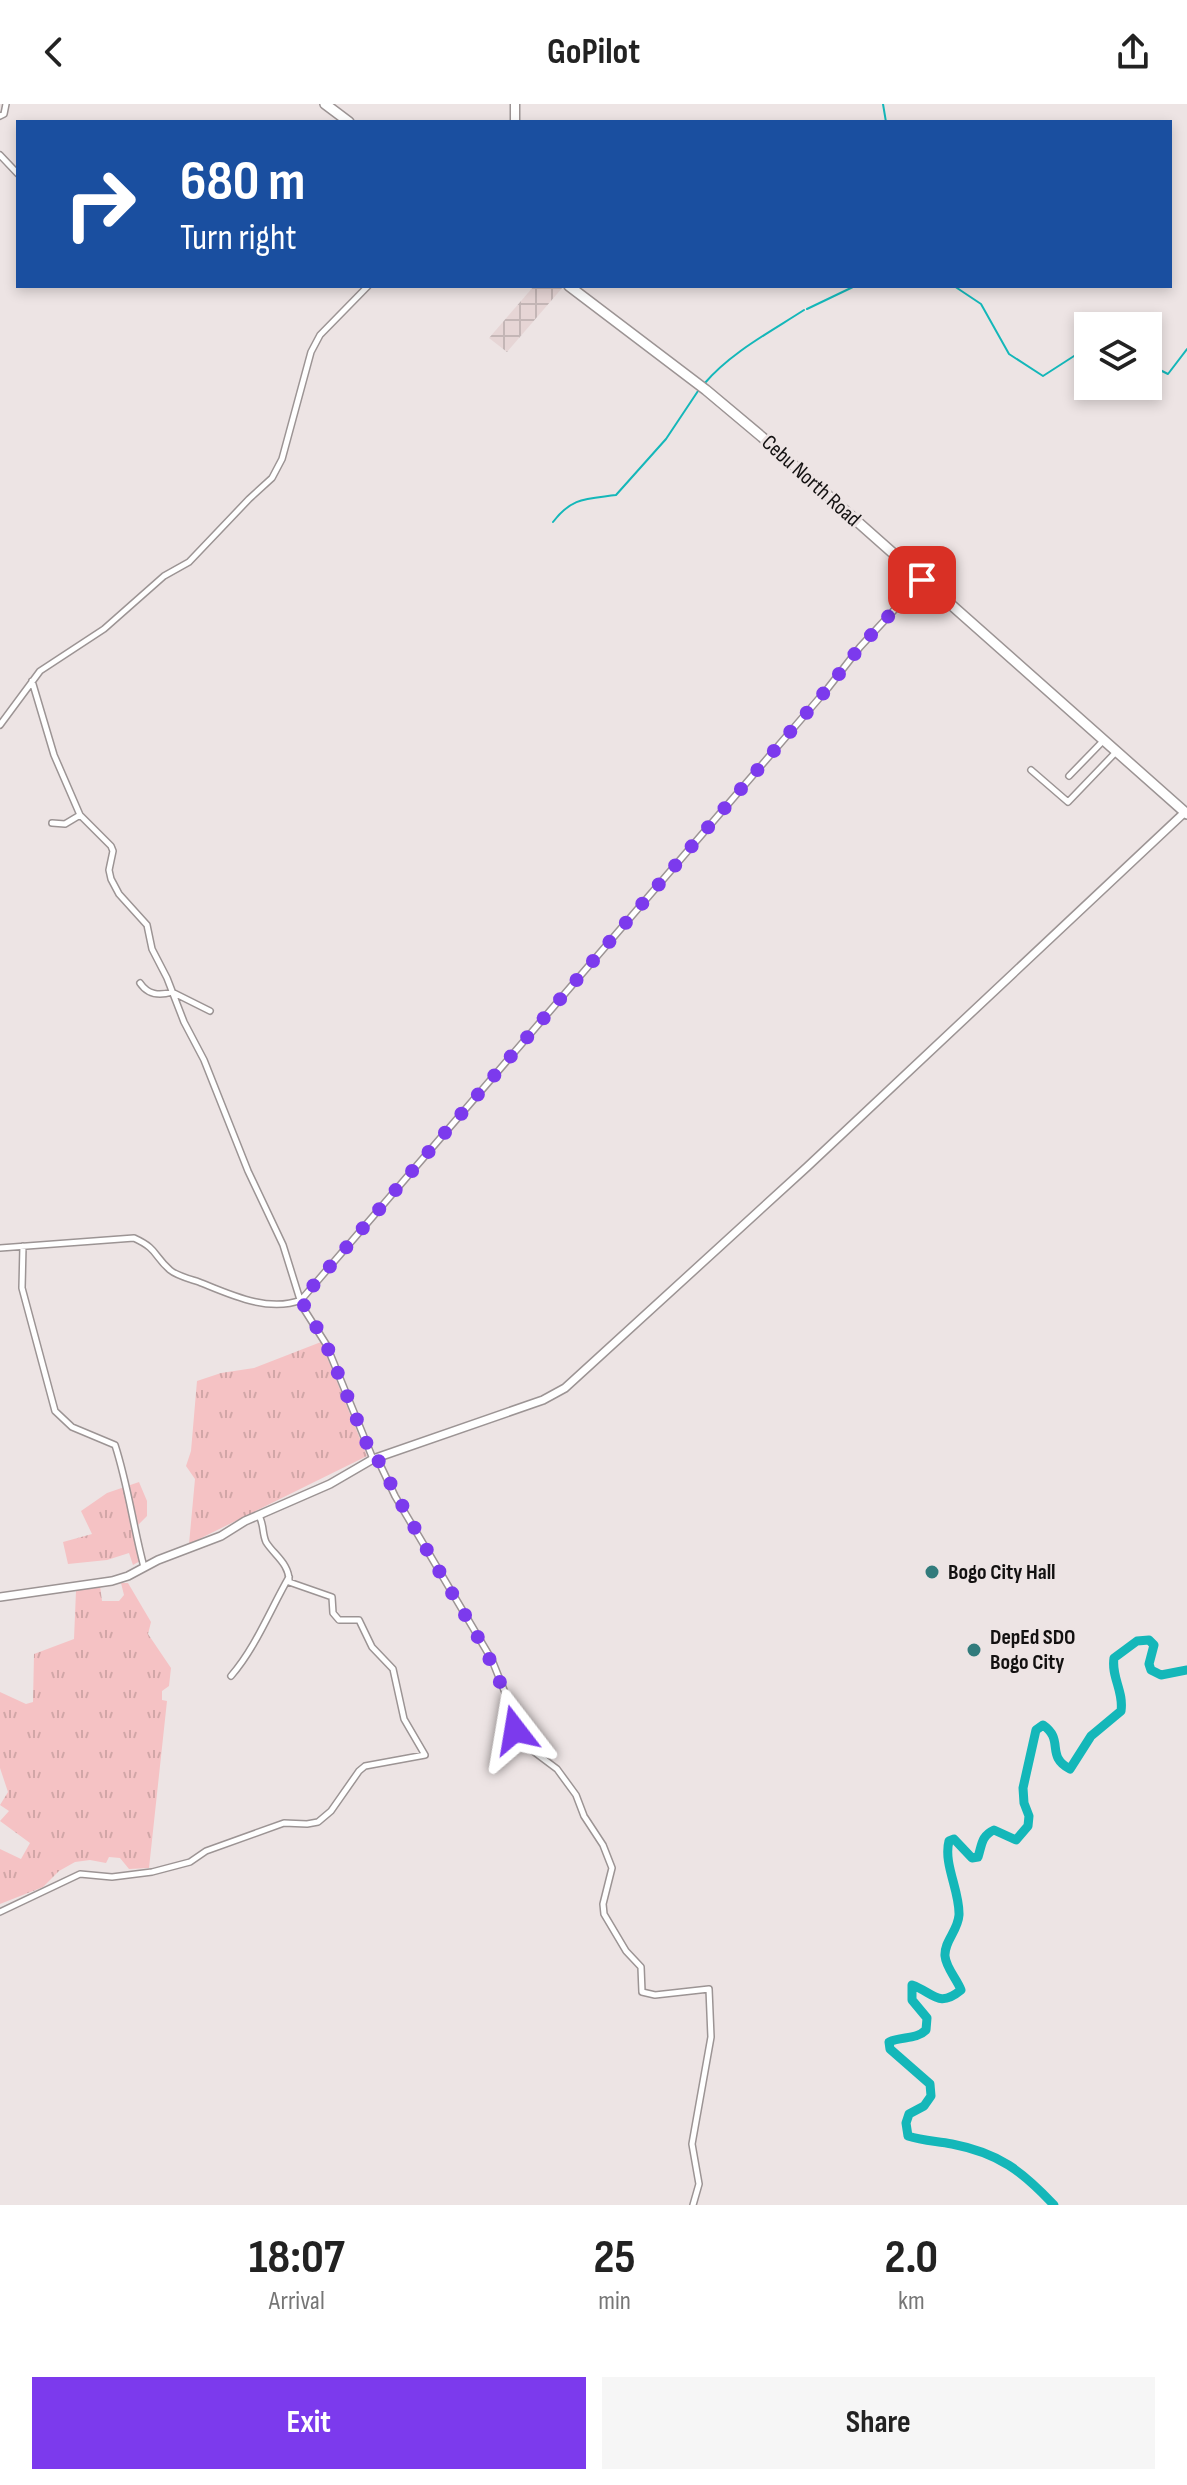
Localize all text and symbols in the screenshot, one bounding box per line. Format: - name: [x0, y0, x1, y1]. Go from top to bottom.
- icon: back: [32, 30, 76, 74]
- icon: share: [1111, 30, 1155, 74]
- text: GoPilot: [547, 31, 640, 74]
- text: 680 m: [180, 149, 305, 216]
- icon: right: [48, 152, 152, 256]
- text: Turn right: [180, 217, 297, 260]
- map controls: [1074, 312, 1162, 400]
- button: layers: [1074, 312, 1162, 400]
- street label: Cebu North Road: [756, 429, 866, 533]
- pin: [888, 546, 956, 614]
- icon: arrive: [900, 558, 944, 602]
- place label: Bogo City Hall: [948, 1559, 1056, 1586]
- marker: Bogo City Hall: [923, 1563, 941, 1581]
- place label: DepEd SDO Bogo City: [990, 1624, 1076, 1676]
- marker: DepEd SDO Bogo City: [965, 1641, 983, 1659]
- position arrow: [473, 1688, 557, 1772]
- text: 18:07: [249, 2229, 345, 2286]
- text: 25: [594, 2229, 636, 2286]
- text: 2.0: [884, 2229, 938, 2286]
- text: Arrival: [269, 2286, 325, 2317]
- text: min: [598, 2286, 631, 2317]
- text: km: [898, 2286, 925, 2317]
- button: Exit: [32, 2377, 586, 2469]
- button: Share: [602, 2377, 1155, 2469]

